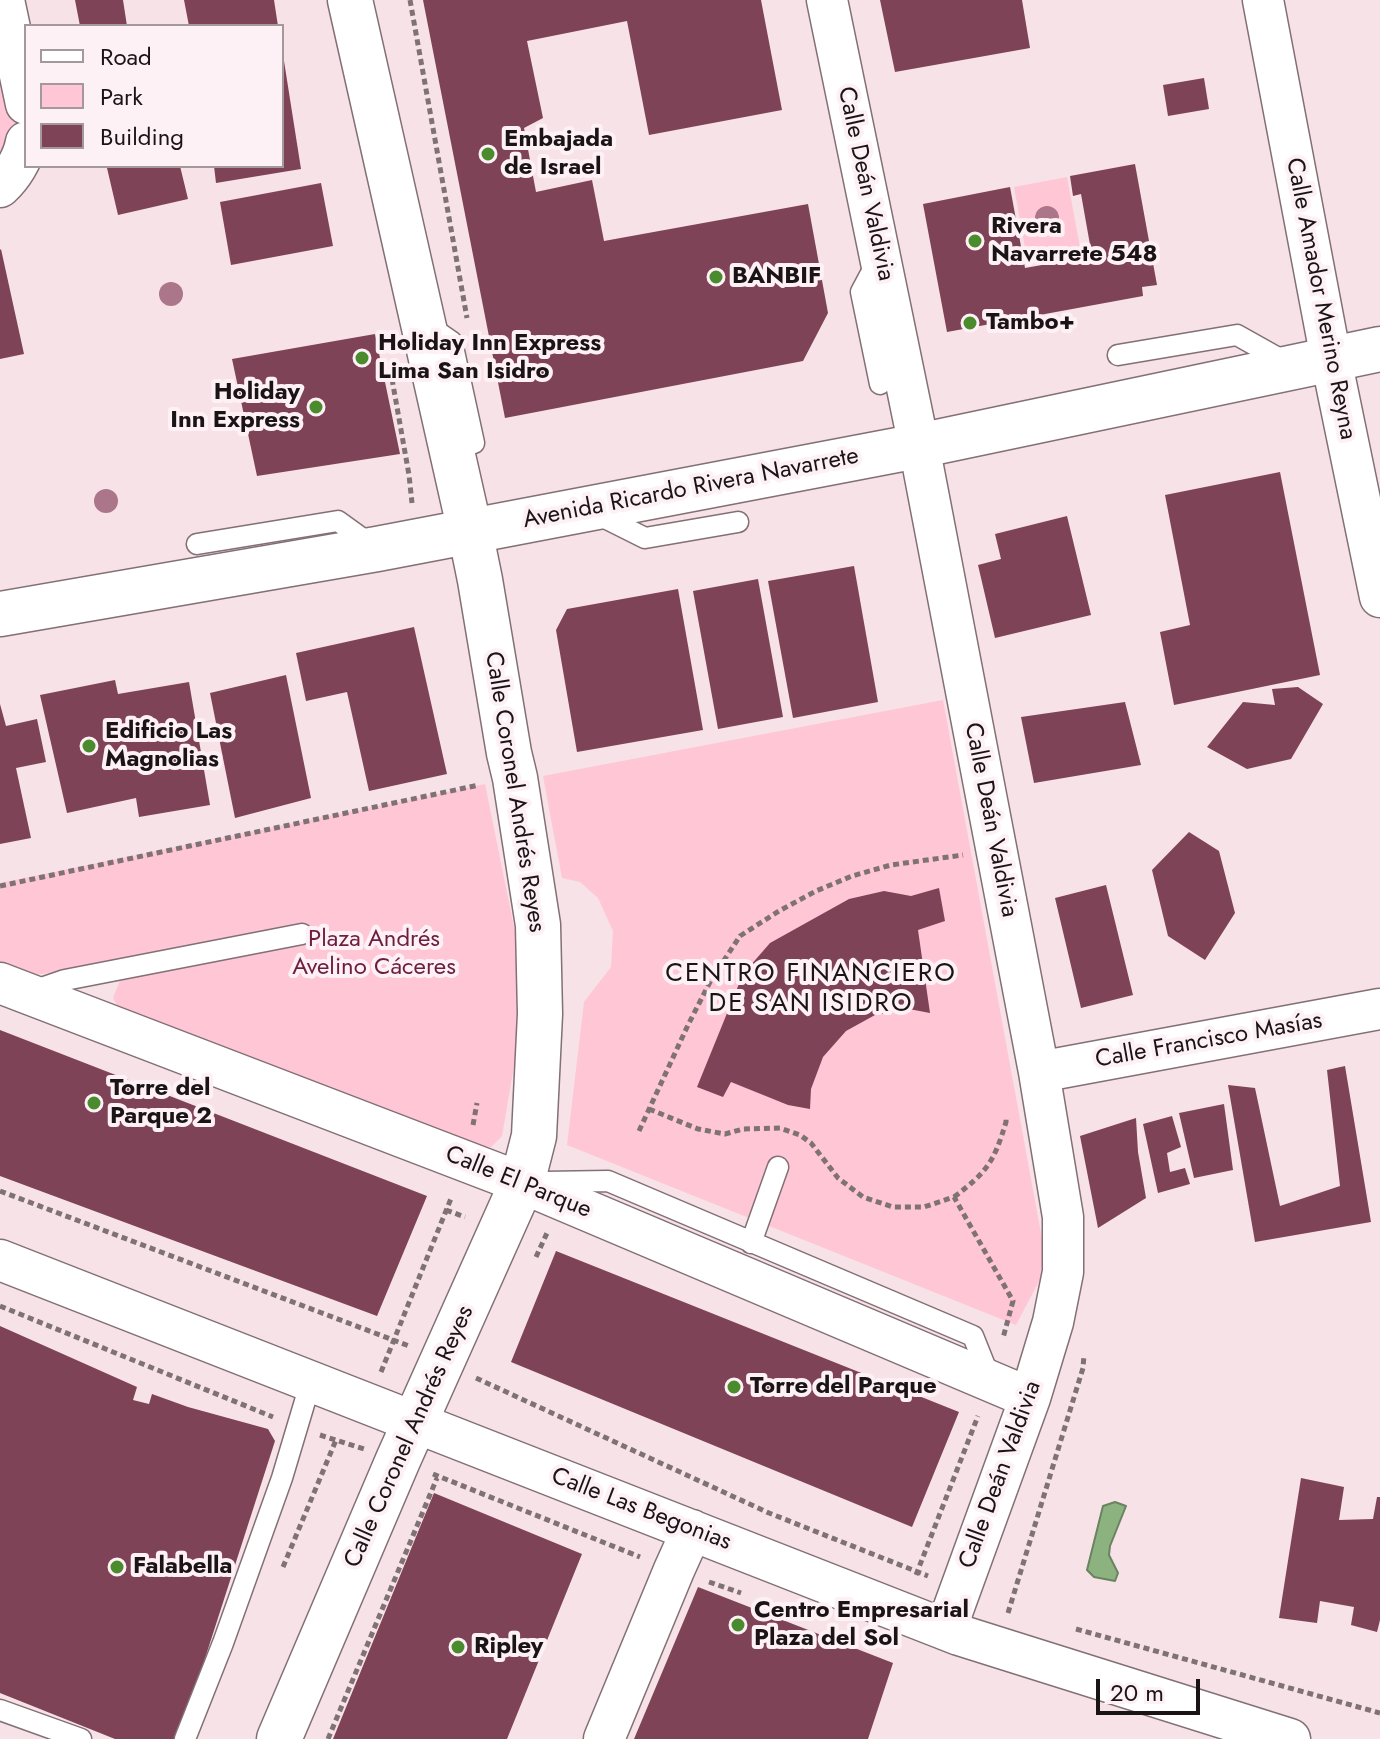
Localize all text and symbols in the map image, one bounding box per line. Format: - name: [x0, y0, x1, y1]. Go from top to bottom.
- legend: [24, 24, 284, 168]
- text: Road: [100, 39, 152, 74]
- text: Park: [100, 79, 143, 114]
- street label: Calle Deán Valdivia: [830, 84, 900, 284]
- text: Building: [100, 119, 184, 154]
- place label: Embajada de Israel: [504, 126, 613, 182]
- marker: Embajada de Israel: [479, 145, 497, 163]
- street label: Calle Amador Merino Reyna: [1279, 156, 1361, 442]
- place label: Rivera Navarrete 548: [991, 213, 1157, 269]
- marker: Rivera Navarrete 548: [966, 232, 984, 250]
- place label: BANBIF: [732, 263, 821, 291]
- marker: BANBIF: [707, 268, 725, 286]
- place label: Tambo+: [986, 309, 1075, 337]
- marker: Tambo+: [961, 314, 979, 332]
- place label: Holiday Inn Express Lima San Isidro: [378, 330, 601, 386]
- marker: Holiday Inn Express Lima San Isidro: [353, 349, 371, 367]
- place label: Holiday Inn Express: [170, 379, 300, 435]
- marker: Holiday Inn Express: [307, 398, 325, 416]
- street label: Avenida Ricardo Rivera Navarrete: [521, 442, 861, 536]
- street label: Calle Coronel Andrés Reyes: [478, 650, 550, 934]
- place label: Edificio Las Magnolias: [105, 718, 232, 774]
- street label: Calle Deán Valdivia: [957, 720, 1023, 920]
- marker: Edificio Las Magnolias: [80, 737, 98, 755]
- park label: Plaza Andrés Avelino Cáceres: [292, 926, 456, 982]
- district label: CENTRO FINANCIERO DE SAN ISIDRO: [665, 959, 957, 1020]
- street label: Calle Francisco Masías: [1093, 1007, 1325, 1075]
- place label: Torre del Parque 2: [110, 1075, 212, 1131]
- marker: Torre del Parque 2: [85, 1094, 103, 1112]
- street label: Calle El Parque: [441, 1141, 595, 1225]
- street label: Calle Coronel Andrés Reyes: [339, 1302, 481, 1572]
- place label: Torre del Parque: [750, 1373, 937, 1401]
- street label: Calle Deán Valdivia: [954, 1377, 1048, 1573]
- marker: Torre del Parque: [725, 1378, 743, 1396]
- street label: Calle Las Begonias: [547, 1462, 735, 1558]
- place label: Falabella: [133, 1553, 232, 1581]
- marker: Falabella: [108, 1558, 126, 1576]
- place label: Centro Empresarial Plaza del Sol: [754, 1597, 969, 1653]
- marker: Centro Empresarial Plaza del Sol: [729, 1616, 747, 1634]
- place label: Ripley: [474, 1633, 543, 1661]
- marker: Ripley: [449, 1638, 467, 1656]
- scale bar: [1100, 1663, 1204, 1713]
- text: 20 m: [1110, 1675, 1164, 1710]

